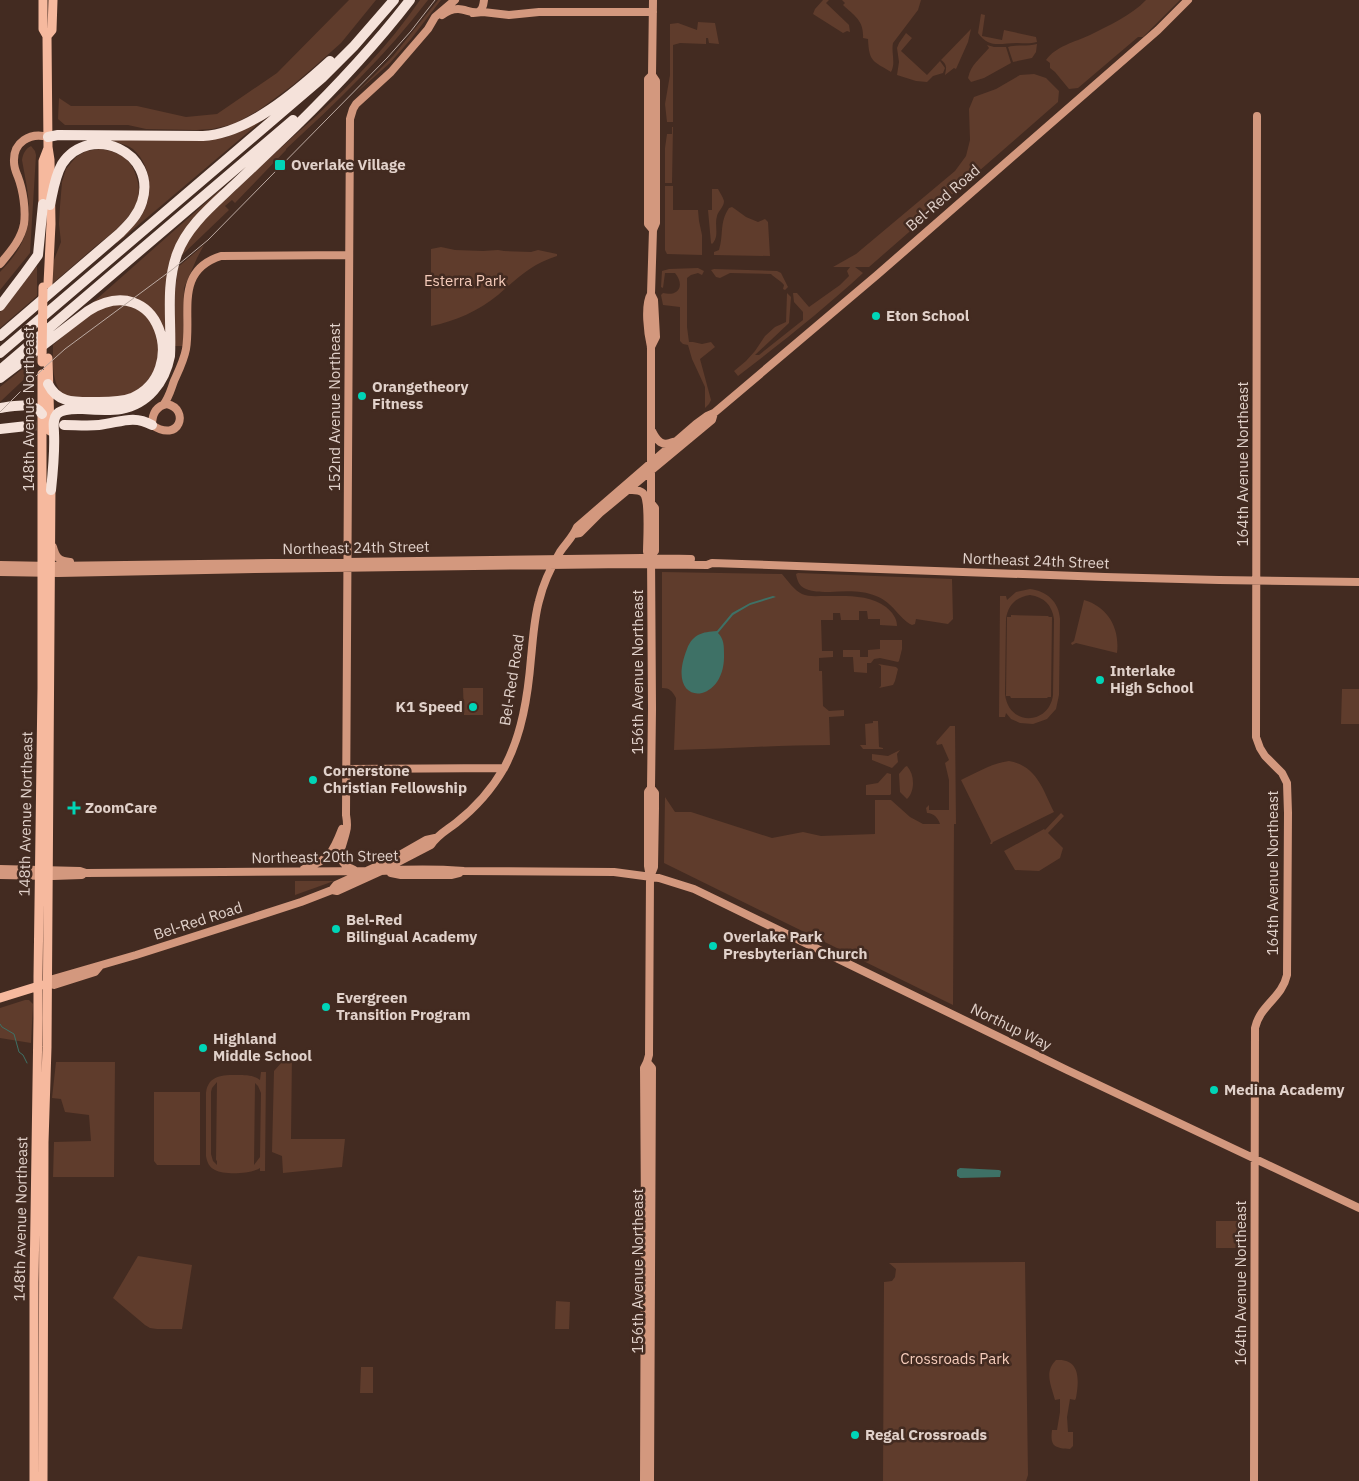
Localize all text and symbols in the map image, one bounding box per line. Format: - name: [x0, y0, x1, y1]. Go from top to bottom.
- place label: Overlake Village: [291, 155, 406, 174]
- marker: Overlake Village: [273, 158, 287, 172]
- street label: Bel-Red Road: [902, 160, 984, 235]
- park label: Esterra Park: [424, 271, 506, 290]
- place label: Eton School: [886, 306, 970, 325]
- marker: Eton School: [870, 310, 882, 322]
- street label: 152nd Avenue Northeast: [325, 323, 344, 491]
- street label: 148th Avenue Northeast: [19, 326, 38, 492]
- place label: Orangetheory Fitness: [372, 377, 468, 413]
- street label: 164th Avenue Northeast: [1233, 381, 1252, 547]
- marker: Orangetheory Fitness: [356, 390, 368, 402]
- street label: Northeast 24th Street: [282, 537, 430, 558]
- street label: Northeast 24th Street: [962, 548, 1110, 573]
- street label: 156th Avenue Northeast: [628, 589, 647, 755]
- street label: Bel-Red Road: [495, 633, 528, 727]
- place label: Interlake High School: [1110, 661, 1194, 697]
- marker: Interlake High School: [1094, 674, 1106, 686]
- place label: K1 Speed: [396, 697, 463, 716]
- marker: K1 Speed: [467, 701, 479, 713]
- street label: 148th Avenue Northeast: [15, 731, 36, 897]
- place label: Cornerstone Christian Fellowship: [323, 761, 467, 797]
- marker: Cornerstone Christian Fellowship: [307, 774, 319, 786]
- street label: 164th Avenue Northeast: [1263, 790, 1282, 956]
- place label: ZoomCare: [85, 798, 157, 817]
- marker: ZoomCare: [67, 801, 81, 815]
- street label: Northeast 20th Street: [251, 846, 399, 867]
- street label: Bel-Red Road: [151, 897, 245, 944]
- place label: Bel-Red Bilingual Academy: [346, 910, 477, 946]
- marker: Bel-Red Bilingual Academy: [330, 923, 342, 935]
- place label: Overlake Park Presbyterian Church: [723, 927, 867, 963]
- marker: Overlake Park Presbyterian Church: [707, 940, 719, 952]
- place label: Evergreen Transition Program: [336, 988, 470, 1024]
- street label: Northup Way: [968, 999, 1055, 1055]
- marker: Evergreen Transition Program: [320, 1001, 332, 1013]
- place label: Highland Middle School: [213, 1029, 312, 1065]
- marker: Highland Middle School: [197, 1042, 209, 1054]
- place label: Medina Academy: [1224, 1080, 1345, 1099]
- marker: Medina Academy: [1208, 1084, 1220, 1096]
- street label: 148th Avenue Northeast: [10, 1136, 31, 1302]
- street label: 156th Avenue Northeast: [628, 1188, 647, 1354]
- street label: 164th Avenue Northeast: [1231, 1200, 1250, 1366]
- park label: Crossroads Park: [900, 1349, 1010, 1368]
- place label: Regal Crossroads: [865, 1425, 988, 1444]
- marker: Regal Crossroads: [849, 1429, 861, 1441]

